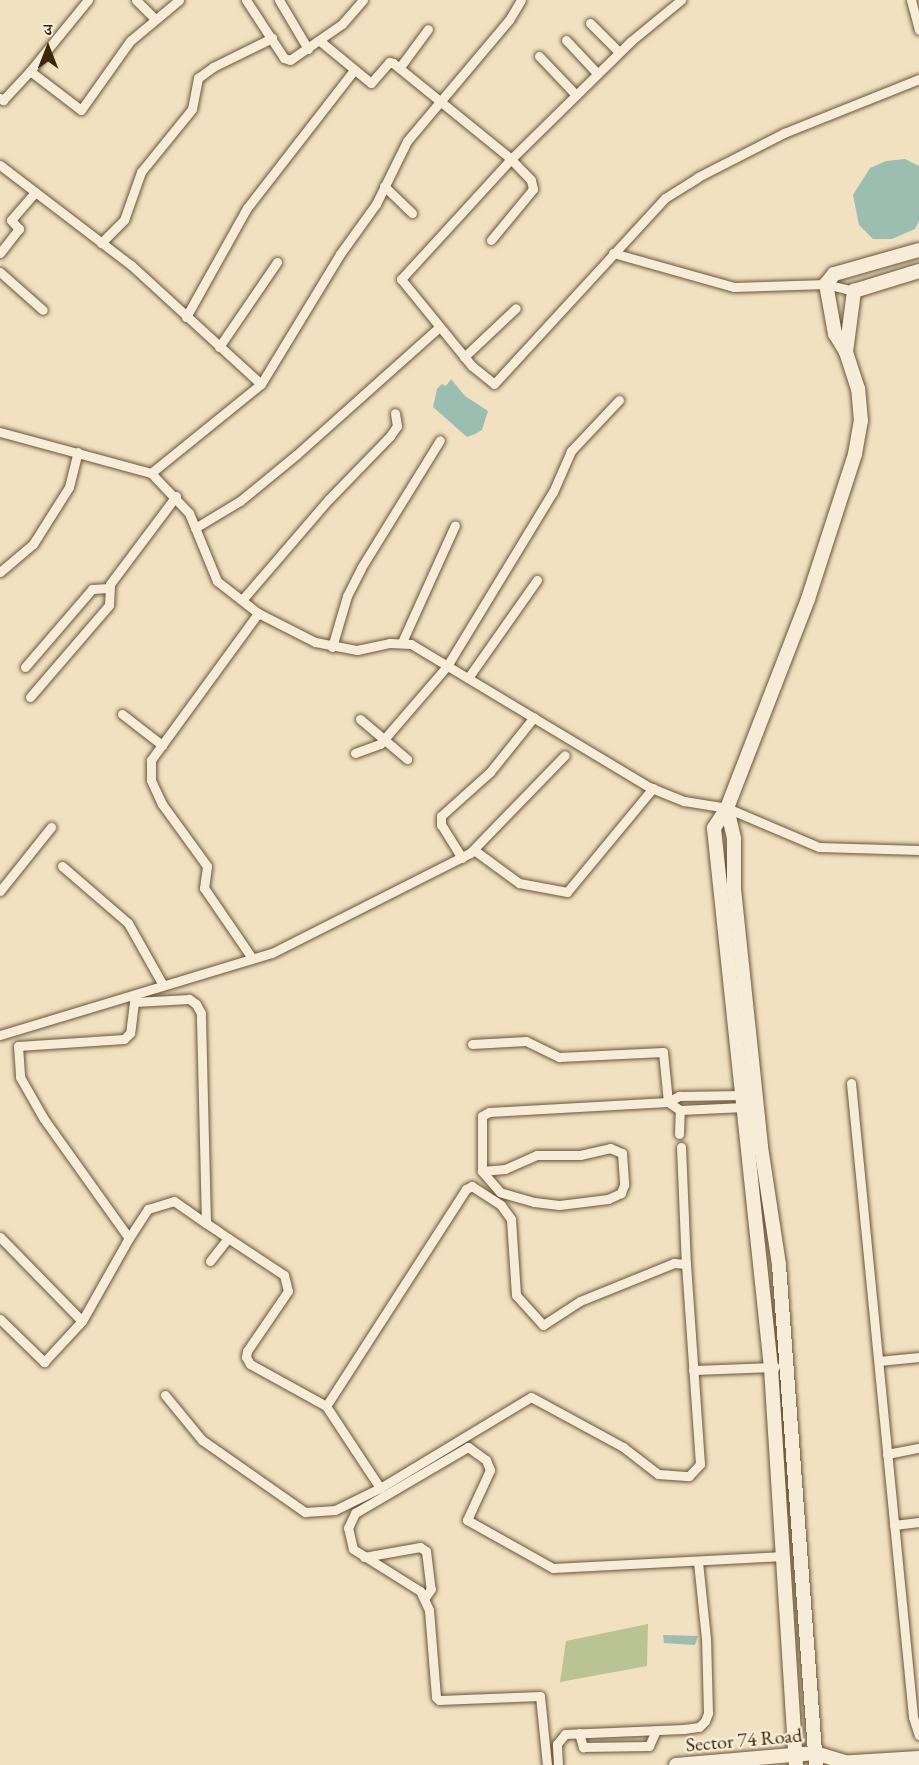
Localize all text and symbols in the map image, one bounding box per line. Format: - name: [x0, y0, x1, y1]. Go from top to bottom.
- north arrow: [18, 18, 78, 78]
- text: उ: [44, 19, 52, 40]
- street label: Sector 74 Road: [685, 1723, 803, 1757]

